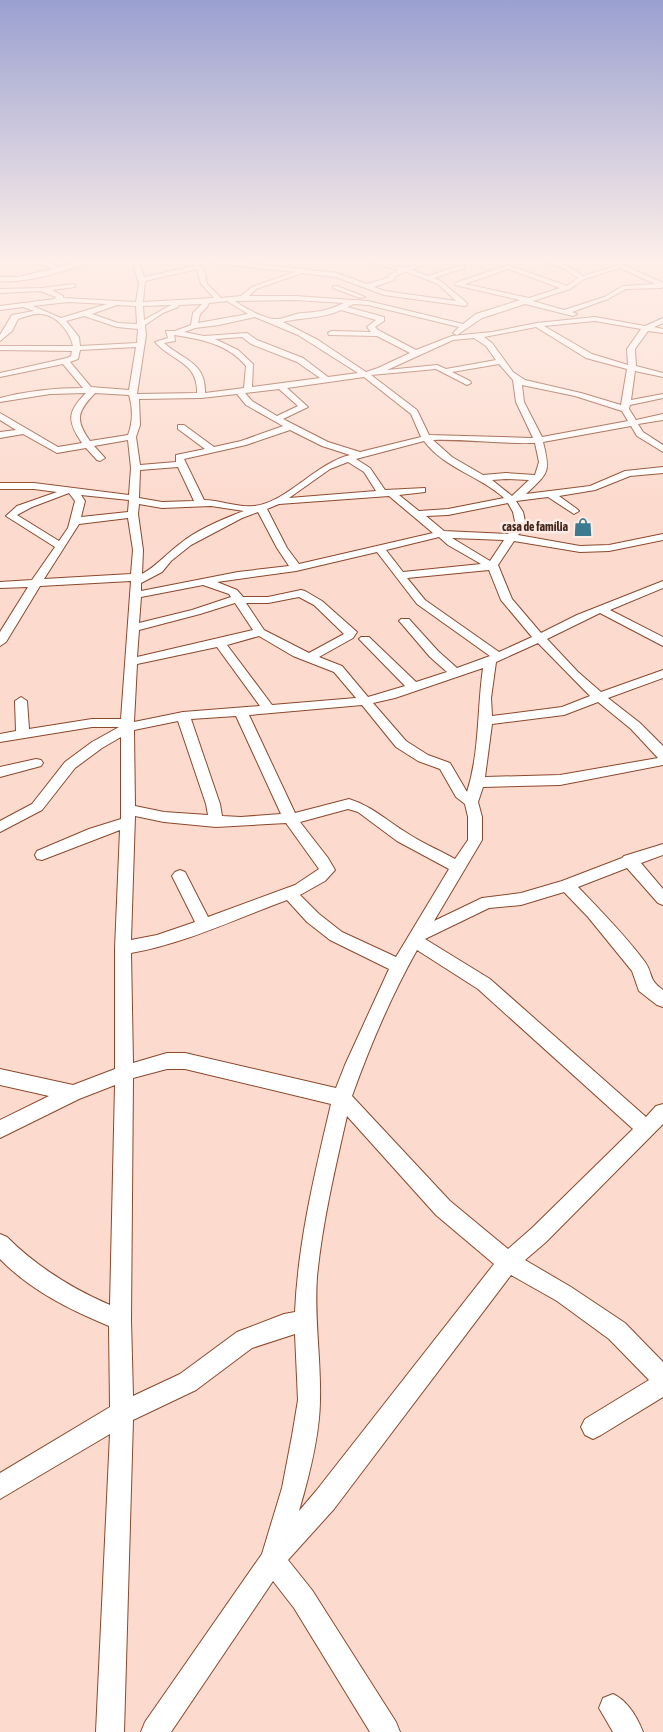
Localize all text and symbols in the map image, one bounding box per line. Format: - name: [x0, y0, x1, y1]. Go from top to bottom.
- shop icon: casa de família: [572, 516, 594, 538]
- place label: casa de família: [502, 520, 568, 534]

